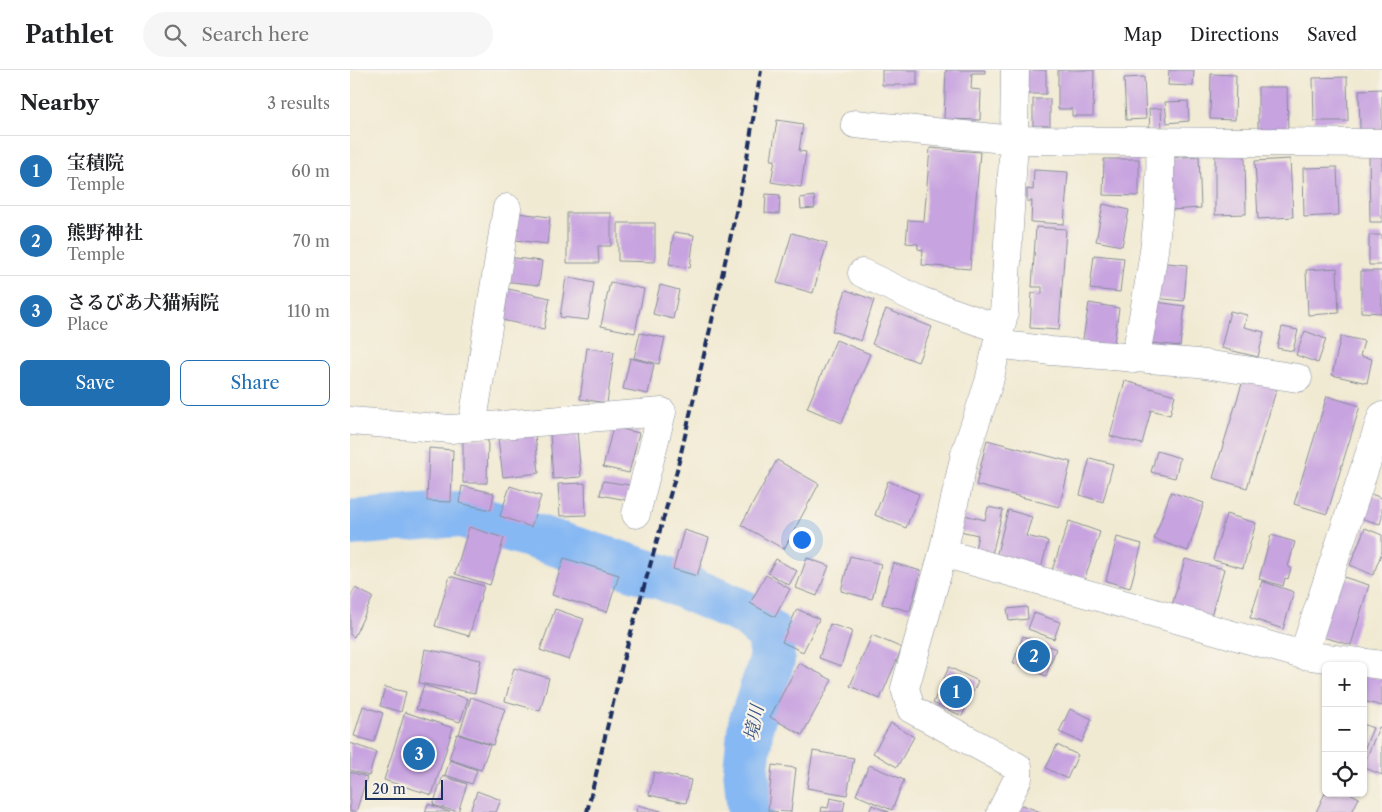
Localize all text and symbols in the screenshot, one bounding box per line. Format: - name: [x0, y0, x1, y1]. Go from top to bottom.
- search box: [143, 12, 493, 57]
- text: Pathlet: [25, 20, 113, 49]
- icon: search: [161, 21, 189, 49]
- text: Search here: [201, 23, 309, 46]
- text: Map: [1123, 24, 1162, 46]
- text: Directions: [1190, 24, 1279, 46]
- text: Saved: [1307, 24, 1357, 46]
- text: Nearby: [20, 90, 99, 115]
- text: 3 results: [267, 93, 330, 113]
- text: 宝積院: [67, 151, 124, 174]
- text: 1: [32, 161, 40, 181]
- text: 60 m: [291, 161, 330, 181]
- text: Temple: [67, 174, 125, 194]
- text: 熊野神社: [67, 221, 143, 244]
- text: 2: [31, 231, 41, 251]
- text: 70 m: [293, 231, 330, 251]
- text: Temple: [67, 244, 125, 264]
- text: さるびあ犬猫病院: [67, 291, 219, 314]
- text: 3: [31, 301, 41, 321]
- text: 110 m: [287, 301, 330, 321]
- text: Place: [67, 314, 108, 334]
- button: Save: [20, 360, 170, 406]
- button: Share: [180, 360, 330, 406]
- your location: [789, 527, 815, 553]
- pin: 2: [1018, 637, 1050, 675]
- map controls: [1322, 662, 1367, 797]
- button: +: [1322, 662, 1367, 707]
- pin: 1: [940, 673, 972, 711]
- water label: 境川: [739, 701, 769, 743]
- button: −: [1322, 707, 1367, 752]
- pin: 3: [403, 735, 435, 773]
- button: locate: [1322, 752, 1367, 797]
- scale bar: [365, 777, 442, 800]
- text: 20 m: [372, 780, 406, 798]

